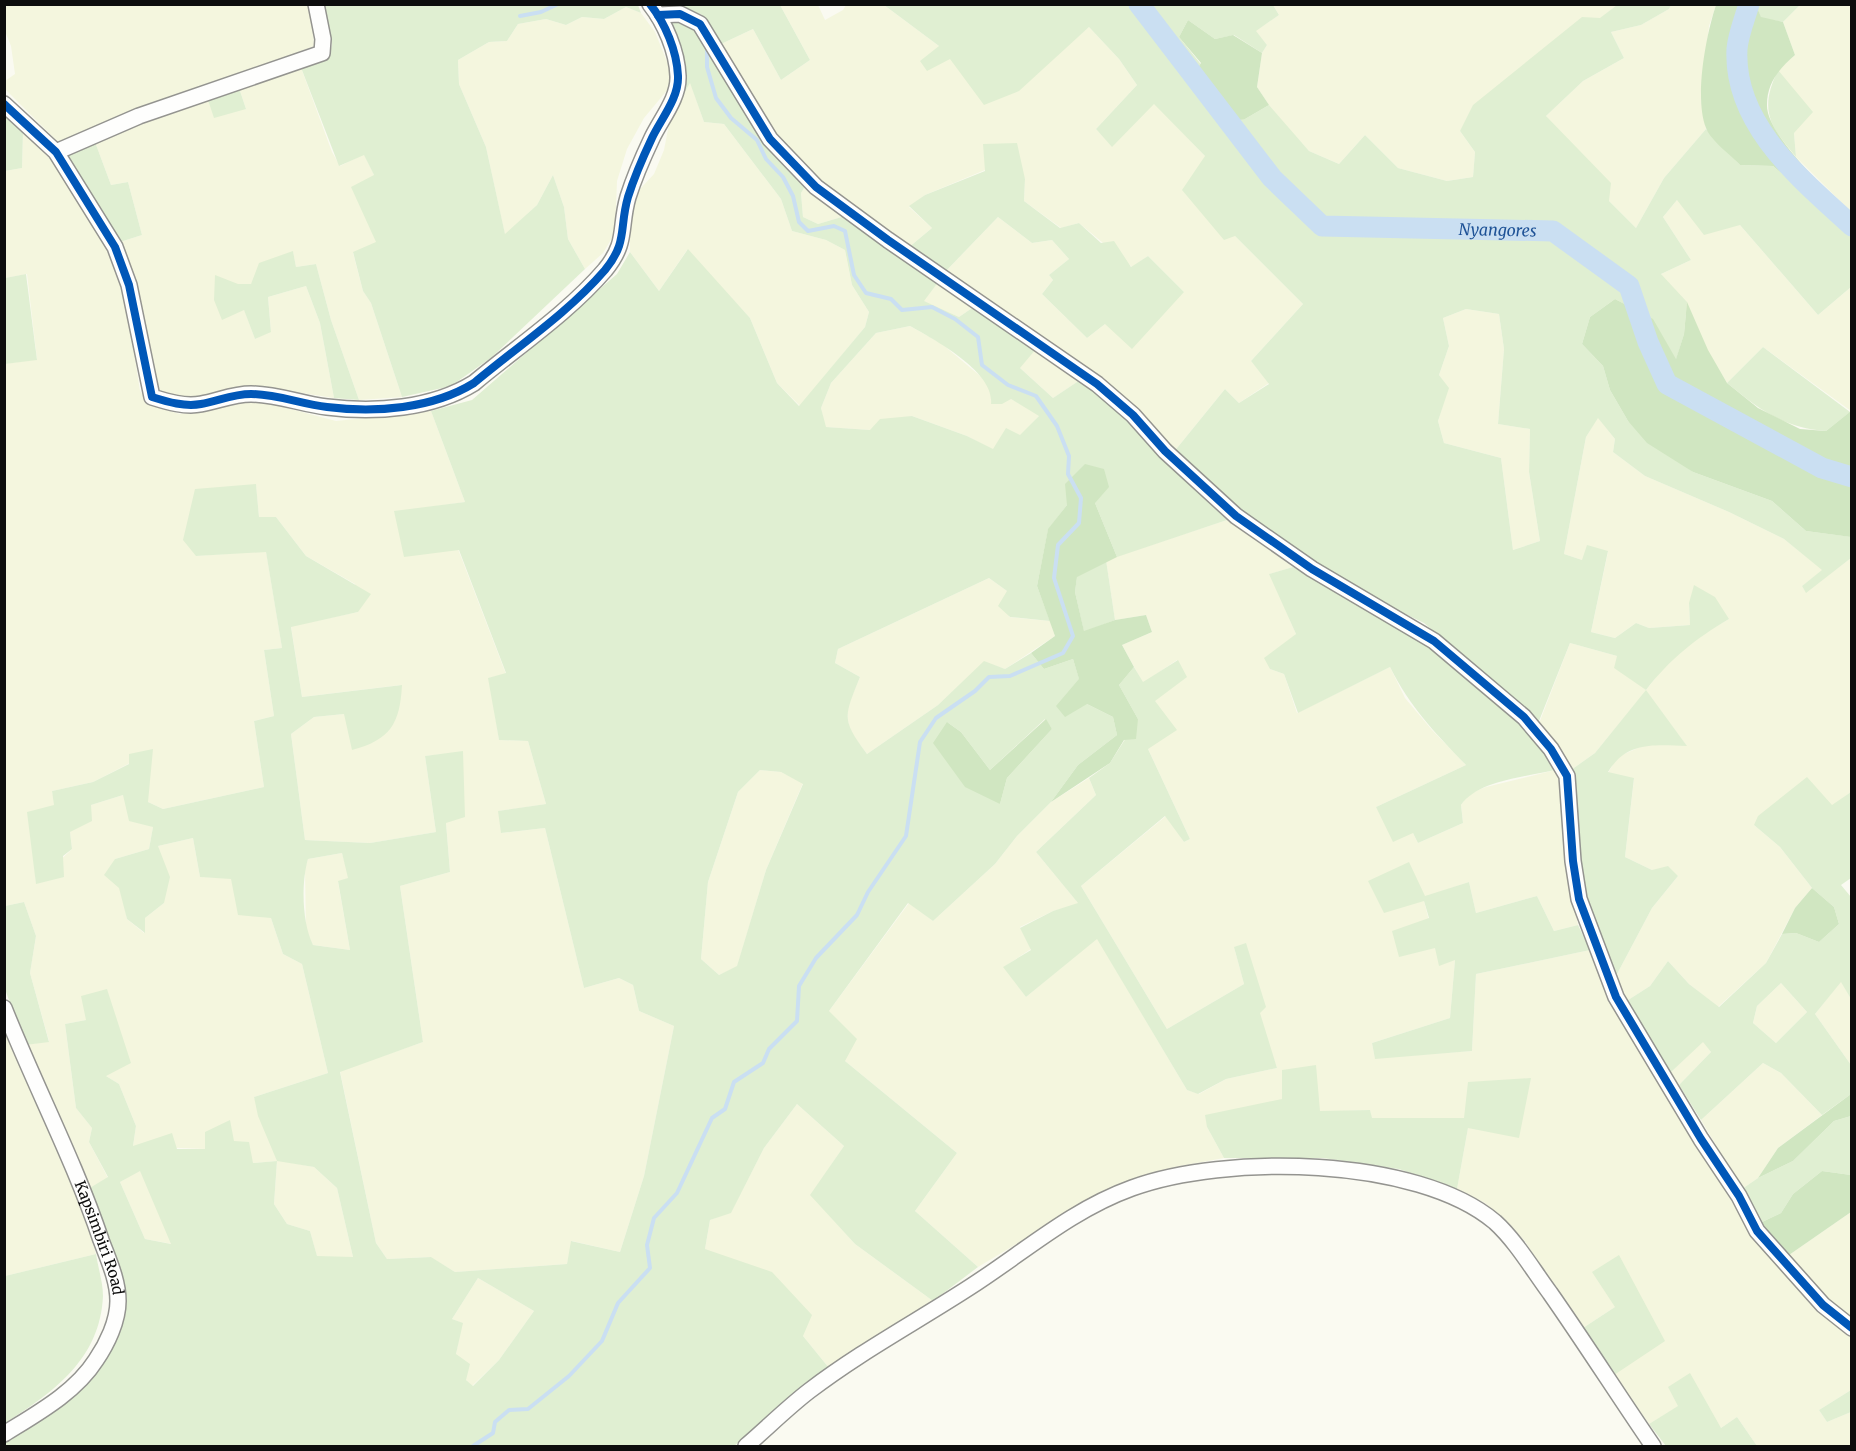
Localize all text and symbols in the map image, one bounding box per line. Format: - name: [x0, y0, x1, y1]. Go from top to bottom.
- water label: Nyangores: [1459, 219, 1537, 241]
- street label: Kapsimbiri Road: [71, 1178, 128, 1296]

